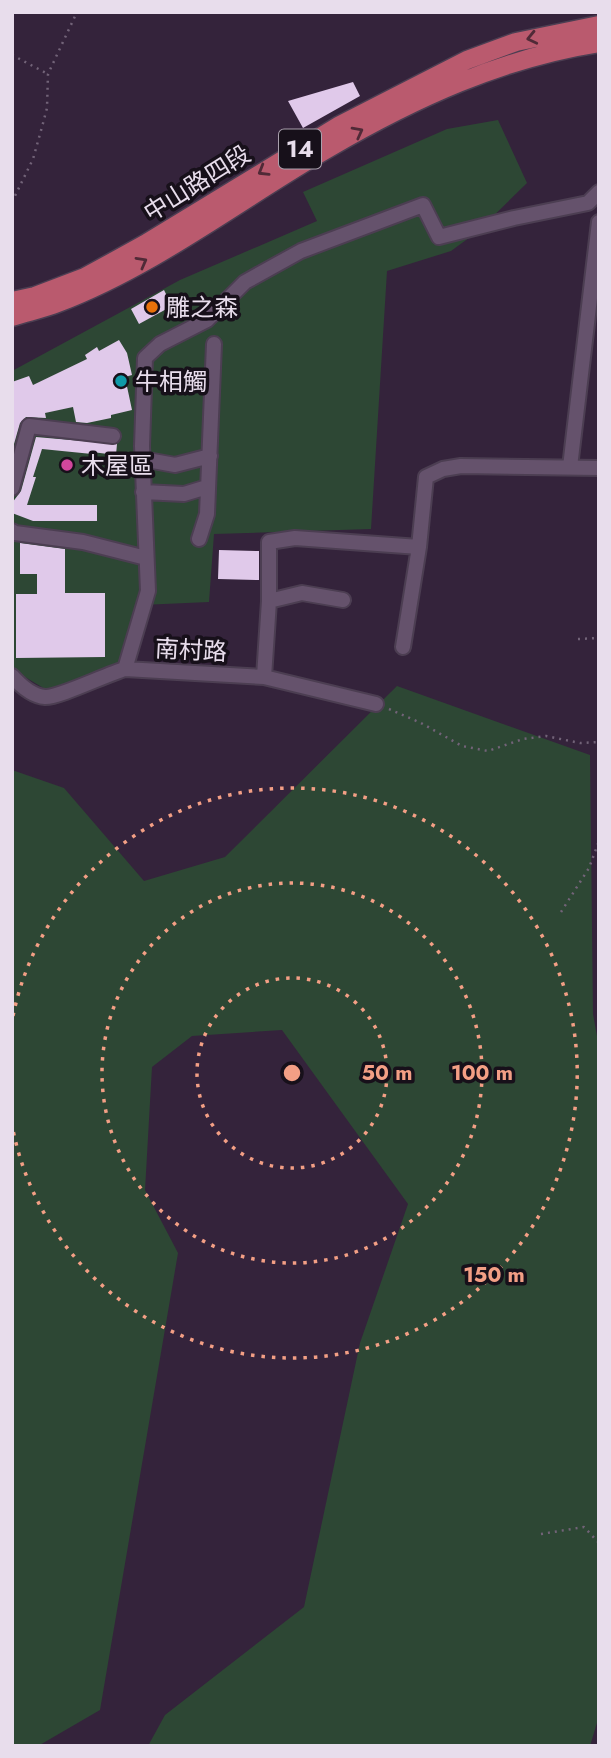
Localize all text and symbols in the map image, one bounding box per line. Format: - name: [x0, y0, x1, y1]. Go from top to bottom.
- one-way arrow: [526, 30, 538, 44]
- one-way arrow: [351, 127, 364, 141]
- road number: 14: [279, 130, 321, 168]
- street label: 中山路四段: [137, 136, 257, 230]
- one-way arrow: [258, 163, 271, 176]
- one-way arrow: [135, 257, 148, 270]
- place label: 雕之森: [166, 290, 238, 325]
- marker: 雕之森: [144, 299, 160, 315]
- place label: 牛相觸: [135, 364, 207, 399]
- marker: 牛相觸: [113, 373, 129, 389]
- place label: 木屋區: [81, 448, 153, 483]
- marker: 木屋區: [59, 457, 75, 473]
- street label: 南村路: [154, 631, 228, 669]
- text: 50 m: [362, 1058, 412, 1088]
- text: 100 m: [451, 1058, 513, 1088]
- centre of rings: [280, 1061, 304, 1085]
- text: 150 m: [463, 1260, 525, 1290]

